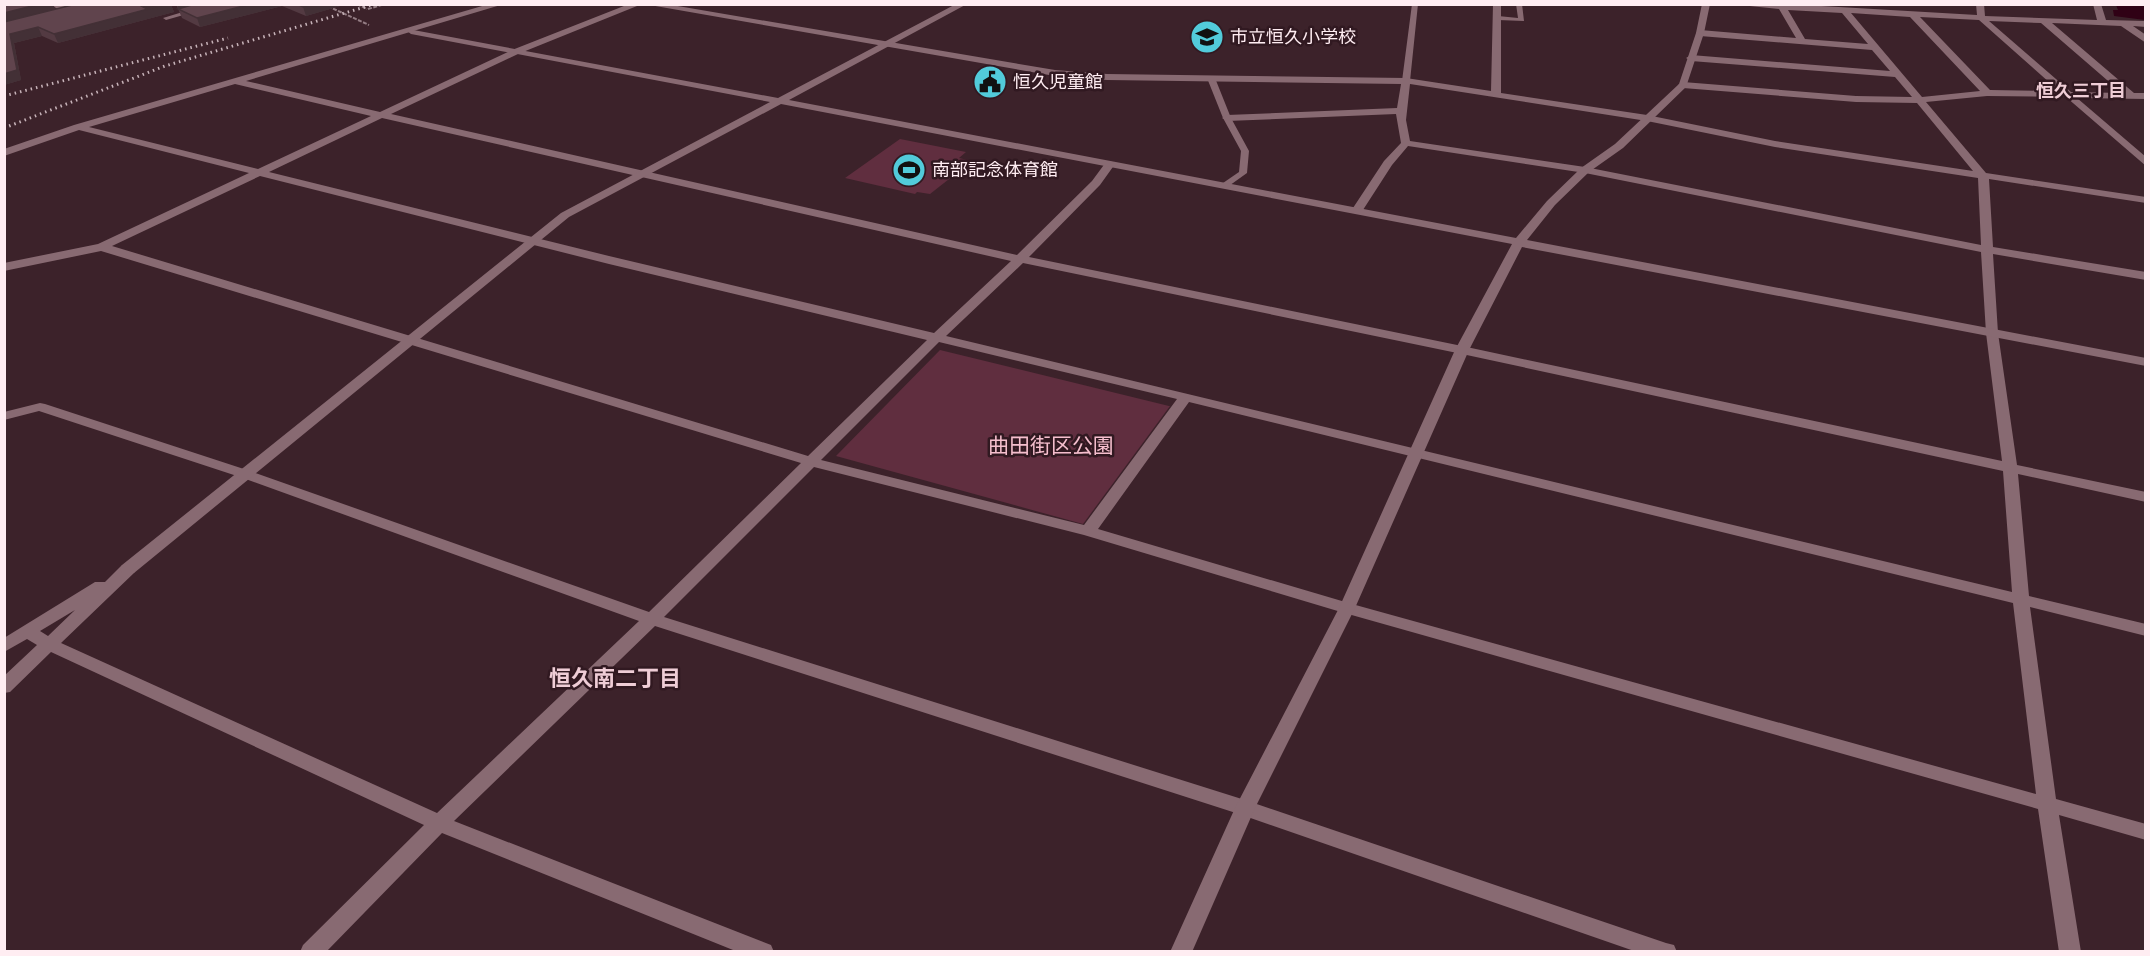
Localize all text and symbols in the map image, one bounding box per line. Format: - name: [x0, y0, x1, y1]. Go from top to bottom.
- school or university icon: 市立恒久小学校: [1189, 19, 1225, 55]
- place label: 市立恒久小学校: [1230, 25, 1356, 49]
- public building icon: 恒久児童館: [972, 64, 1008, 100]
- place label: 恒久児童館: [1013, 70, 1103, 94]
- district label: 恒久三丁目: [2036, 79, 2126, 103]
- sports icon: 南部記念体育館: [891, 152, 927, 188]
- place label: 南部記念体育館: [932, 158, 1058, 182]
- park label: 曲田街区公園: [988, 432, 1114, 460]
- district label: 恒久南二丁目: [549, 664, 681, 693]

